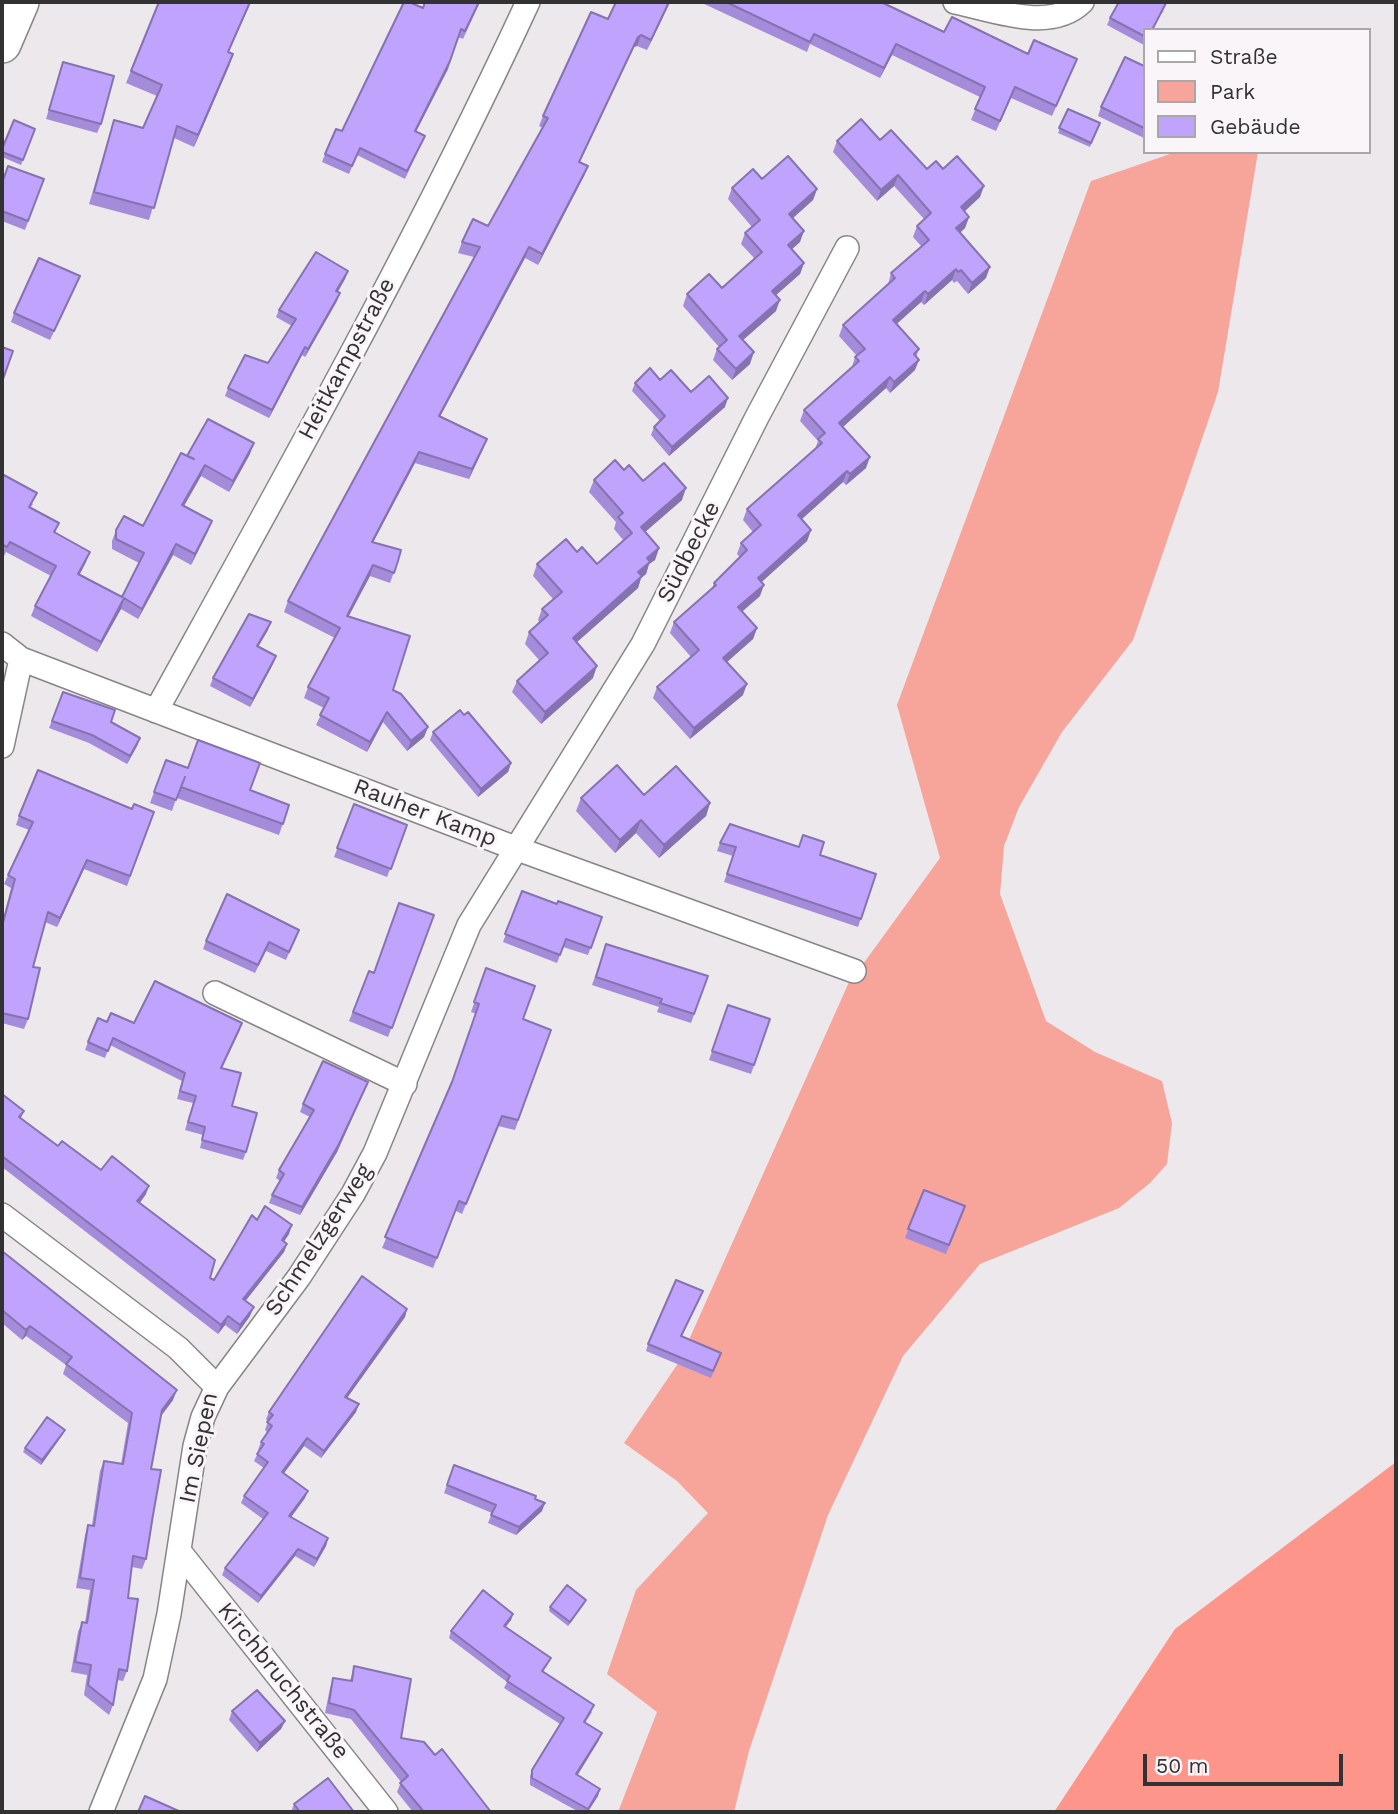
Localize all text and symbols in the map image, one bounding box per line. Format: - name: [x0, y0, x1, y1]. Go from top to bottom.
- legend: [1142, 28, 1370, 154]
- text: Straße: [1210, 44, 1278, 69]
- text: Park: [1210, 79, 1255, 104]
- text: Gebäude: [1210, 114, 1301, 139]
- street label: Heitkampstraße: [293, 273, 401, 445]
- street label: Südbecke: [652, 497, 726, 607]
- street label: Rauher Kamp: [349, 773, 501, 853]
- street label: Schmelzgerweg: [260, 1159, 378, 1321]
- street label: Im Siepen: [174, 1390, 224, 1506]
- street label: Kirchbruchstraße: [211, 1597, 355, 1765]
- scale bar: [1146, 1741, 1346, 1785]
- text: 50 m: [1156, 1753, 1208, 1778]

